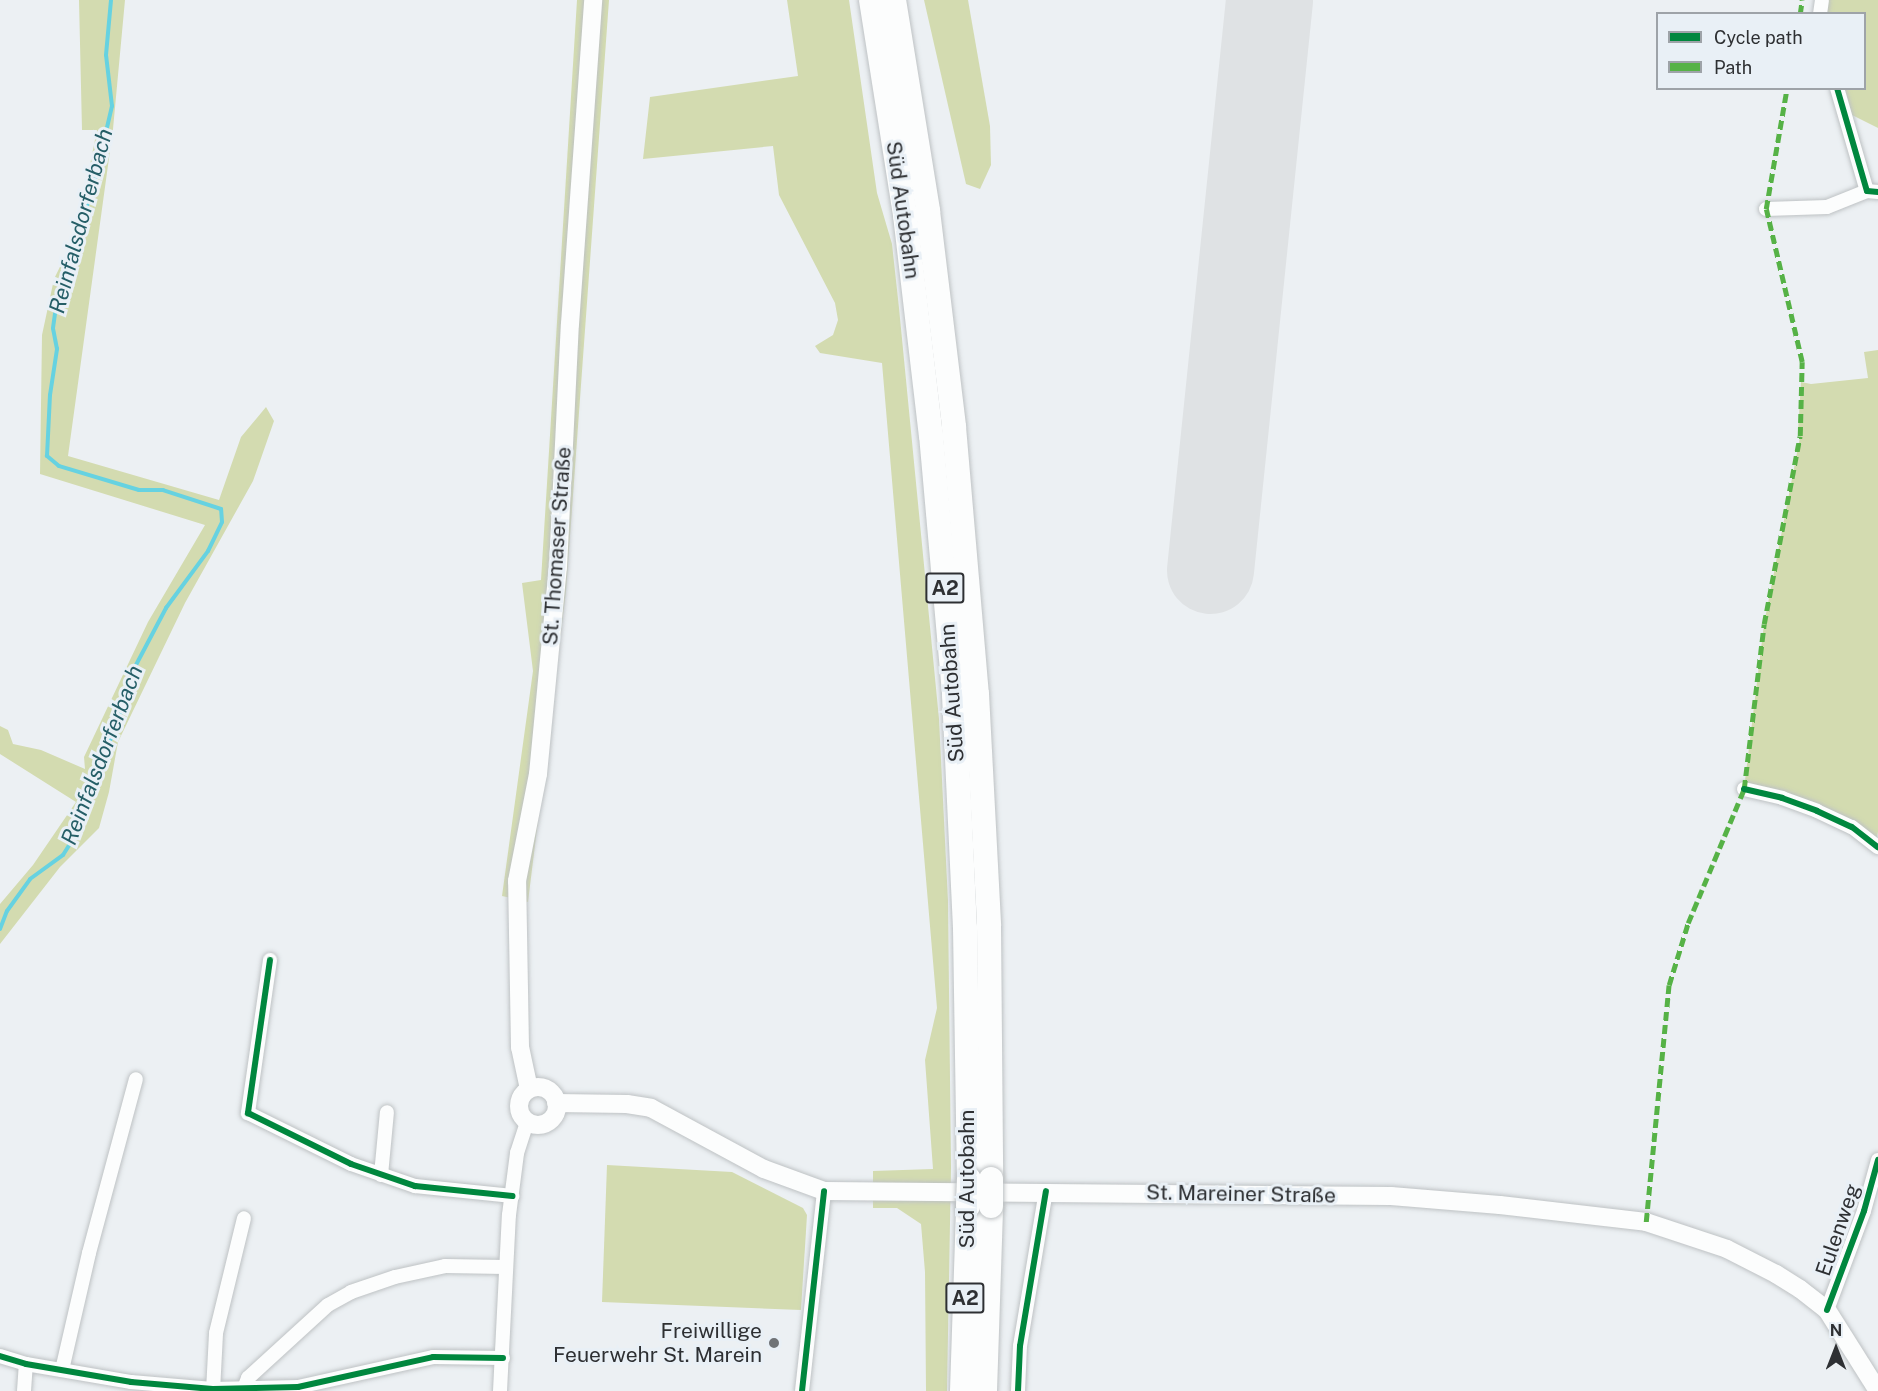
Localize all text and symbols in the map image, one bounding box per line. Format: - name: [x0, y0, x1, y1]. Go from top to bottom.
- legend: [1656, 12, 1866, 90]
- text: Cycle path: [1714, 27, 1803, 48]
- text: Path: [1714, 57, 1752, 78]
- water label: Reinfalsdorferbach: [44, 126, 118, 316]
- street label: Süd Autobahn: [881, 140, 925, 280]
- street label: St. Thomaser Straße: [537, 446, 577, 646]
- road number: A2: [924, 571, 966, 605]
- street label: Süd Autobahn: [935, 623, 969, 763]
- water label: Reinfalsdorferbach: [56, 661, 148, 849]
- street label: Süd Autobahn: [954, 1110, 980, 1248]
- street label: St. Mareiner Straße: [1146, 1180, 1336, 1208]
- street label: Eulenweg: [1810, 1181, 1866, 1279]
- road number: A2: [944, 1281, 986, 1315]
- place label: Freiwillige Feuerwehr St. Marein: [553, 1318, 762, 1368]
- north arrow: [1806, 1319, 1866, 1379]
- text: N: [1830, 1321, 1842, 1340]
- marker: Freiwillige Feuerwehr St. Marein: [767, 1336, 781, 1350]

